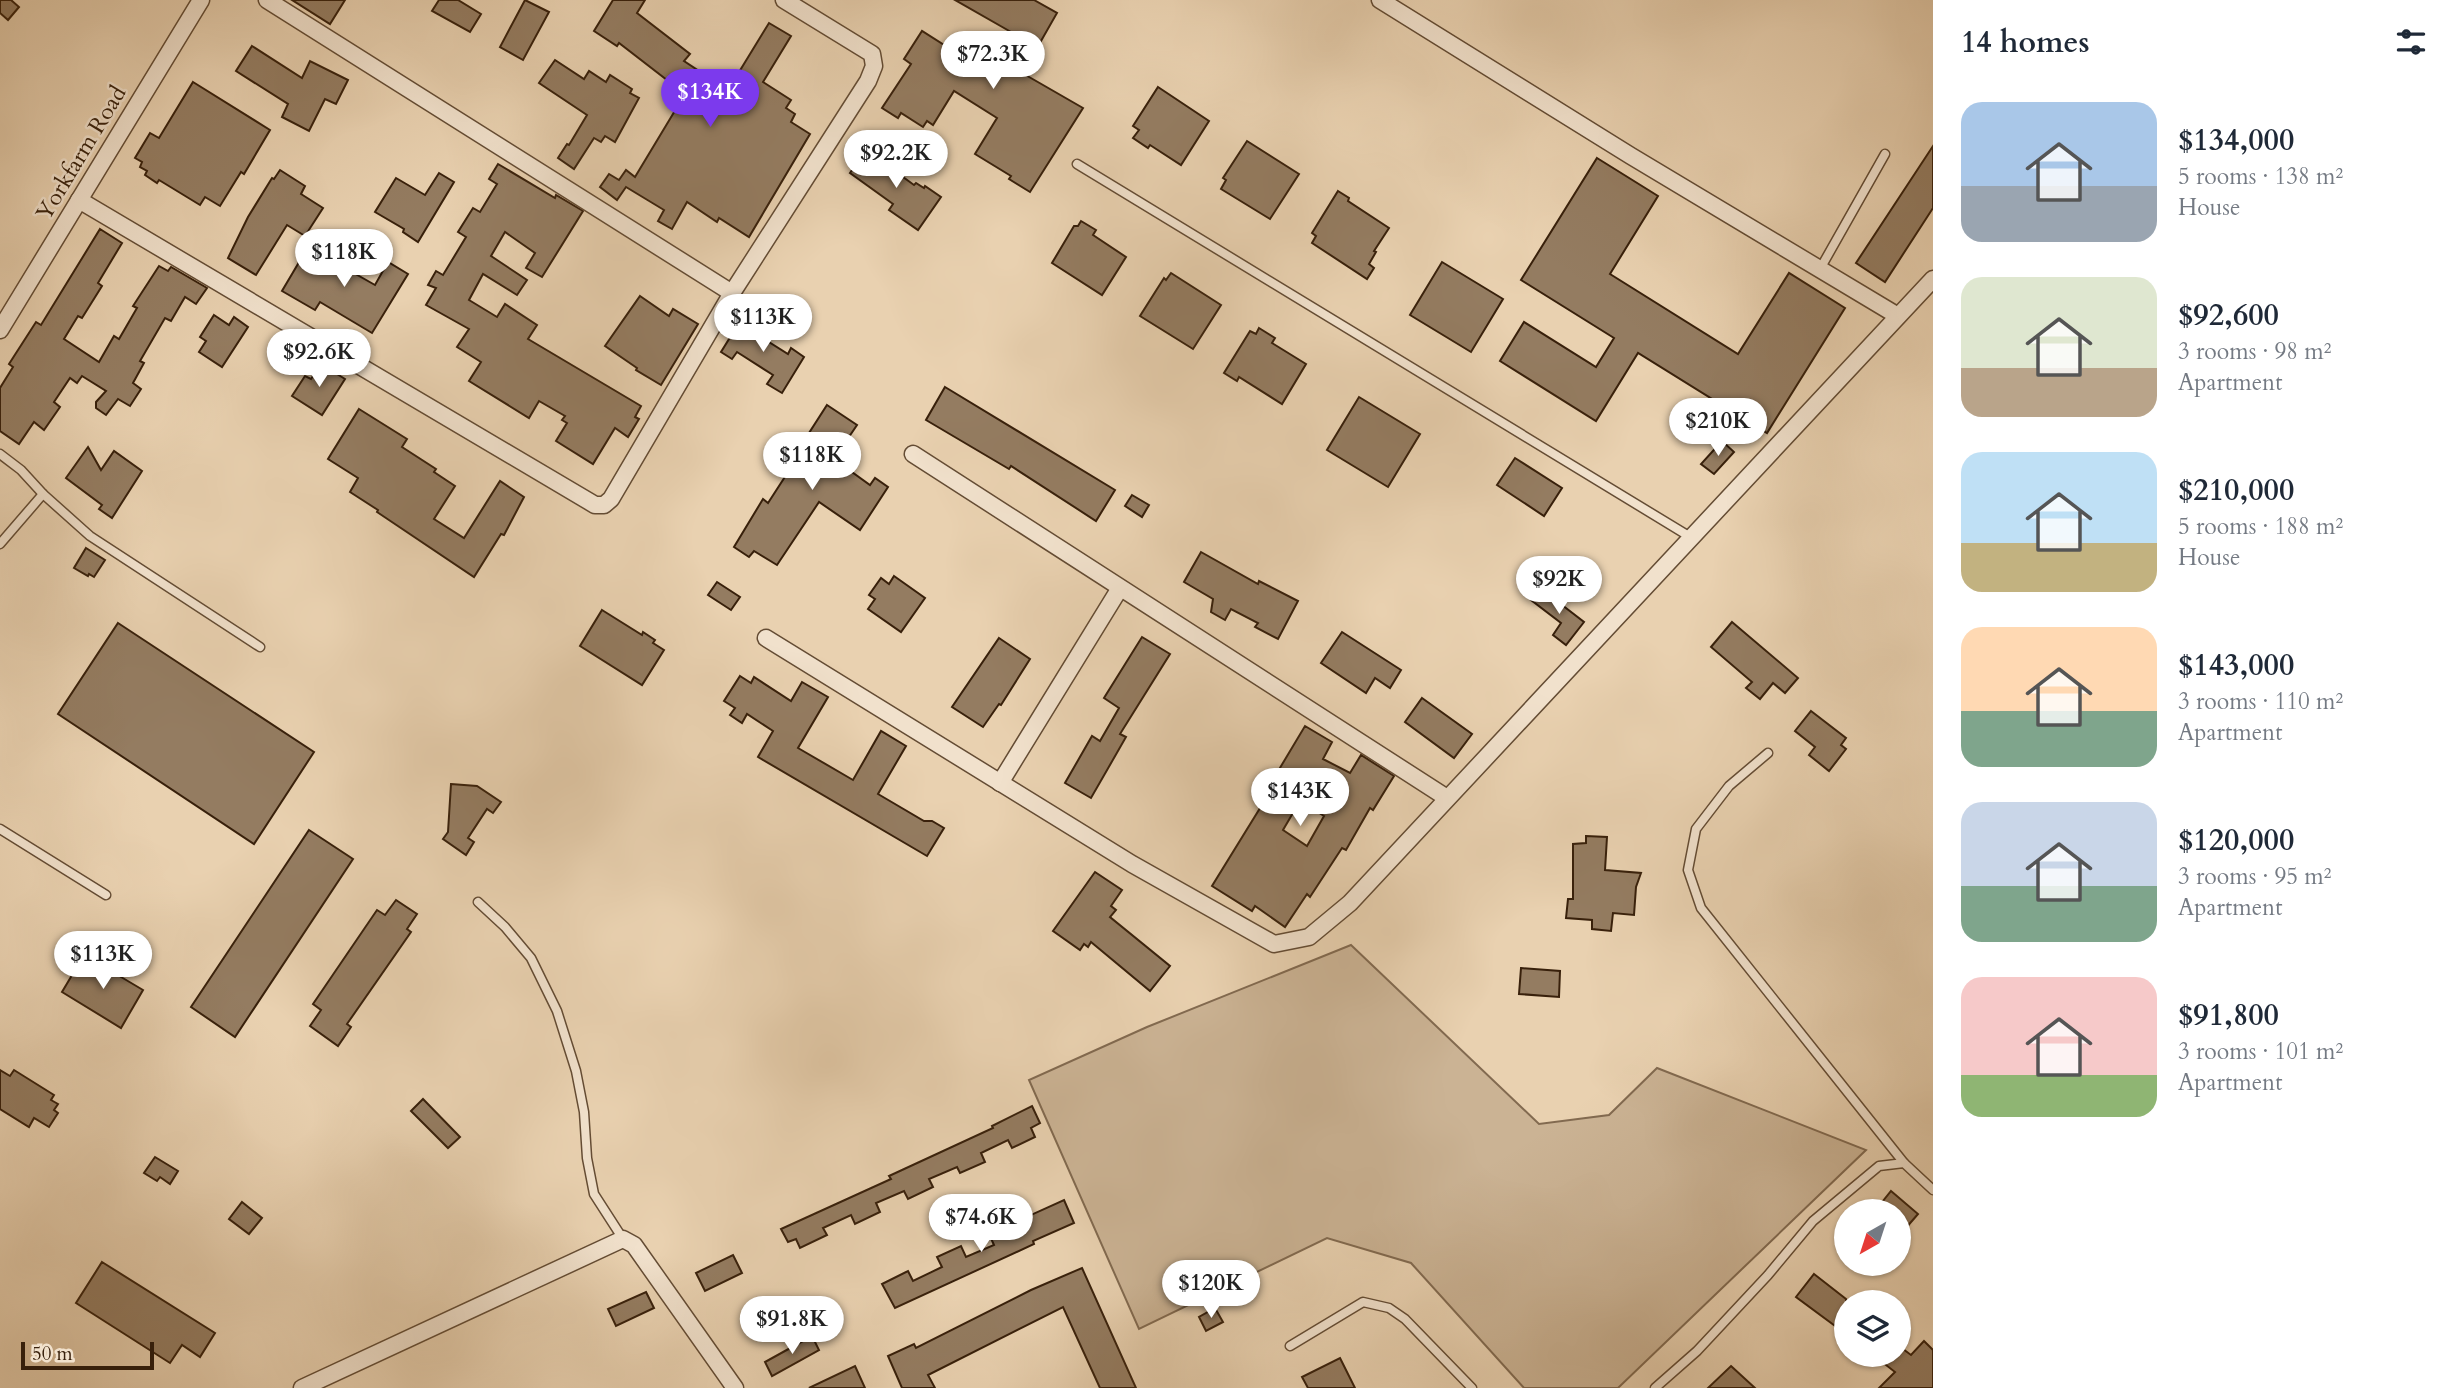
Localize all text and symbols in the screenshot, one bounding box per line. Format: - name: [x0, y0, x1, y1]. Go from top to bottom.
- text: 14 homes: [1961, 22, 2090, 63]
- icon: filters: [2392, 23, 2430, 61]
- pin: $72.3K: [936, 32, 1050, 91]
- text: $72.3K: [957, 38, 1029, 69]
- pin: $134K: [661, 69, 759, 129]
- text: $134K: [677, 76, 743, 107]
- street label: Yorkfarm Road: [29, 79, 134, 226]
- text: $134,000: [2178, 120, 2294, 161]
- pin: $92.2K: [839, 130, 953, 190]
- icon: home: [2017, 130, 2101, 214]
- text: $92.2K: [860, 137, 932, 168]
- text: 5 rooms · 138 m²: [2178, 161, 2343, 192]
- text: House: [2178, 192, 2240, 223]
- pin: $118K: [295, 230, 393, 289]
- text: $118K: [311, 236, 377, 267]
- pin: $113K: [714, 294, 812, 354]
- text: $92,600: [2178, 295, 2279, 336]
- text: $113K: [730, 301, 796, 332]
- icon: home: [2017, 305, 2101, 389]
- pin: $92.6K: [262, 330, 376, 389]
- text: $92.6K: [283, 336, 355, 367]
- text: 3 rooms · 98 m²: [2178, 336, 2331, 367]
- text: Apartment: [2178, 367, 2282, 398]
- pin: $210K: [1669, 398, 1767, 458]
- text: $210K: [1685, 405, 1751, 436]
- pin: $118K: [763, 433, 861, 492]
- text: $118K: [779, 439, 845, 470]
- text: $210,000: [2178, 470, 2294, 511]
- icon: home: [2017, 480, 2101, 564]
- text: 5 rooms · 188 m²: [2178, 511, 2343, 542]
- text: House: [2178, 542, 2240, 573]
- pin: $92K: [1518, 556, 1600, 616]
- text: $92K: [1532, 563, 1586, 594]
- text: $143,000: [2178, 645, 2294, 686]
- icon: home: [2017, 655, 2101, 739]
- text: 3 rooms · 110 m²: [2178, 686, 2343, 717]
- text: Apartment: [2178, 717, 2282, 748]
- pin: $143K: [1251, 768, 1349, 828]
- text: $143K: [1267, 775, 1333, 806]
- text: $120,000: [2178, 820, 2294, 861]
- icon: home: [2017, 830, 2101, 914]
- text: 3 rooms · 95 m²: [2178, 861, 2331, 892]
- text: Apartment: [2178, 892, 2282, 923]
- pin: $113K: [54, 932, 152, 991]
- text: $113K: [70, 938, 136, 969]
- text: $91,800: [2178, 995, 2279, 1036]
- icon: home: [2017, 1005, 2101, 1089]
- text: 3 rooms · 101 m²: [2178, 1036, 2343, 1067]
- text: Apartment: [2178, 1067, 2282, 1098]
- pin: $74.6K: [924, 1194, 1038, 1254]
- north arrow: [1834, 1199, 1911, 1276]
- map controls: [1834, 1199, 1911, 1367]
- text: $74.6K: [945, 1201, 1017, 1232]
- pin: $120K: [1162, 1260, 1260, 1320]
- text: $120K: [1178, 1267, 1244, 1298]
- button: layers: [1834, 1290, 1911, 1367]
- pin: $91.8K: [735, 1296, 849, 1356]
- text: $91.8K: [756, 1303, 828, 1334]
- scale bar: [21, 1339, 154, 1371]
- text: 50 m: [32, 1341, 73, 1367]

